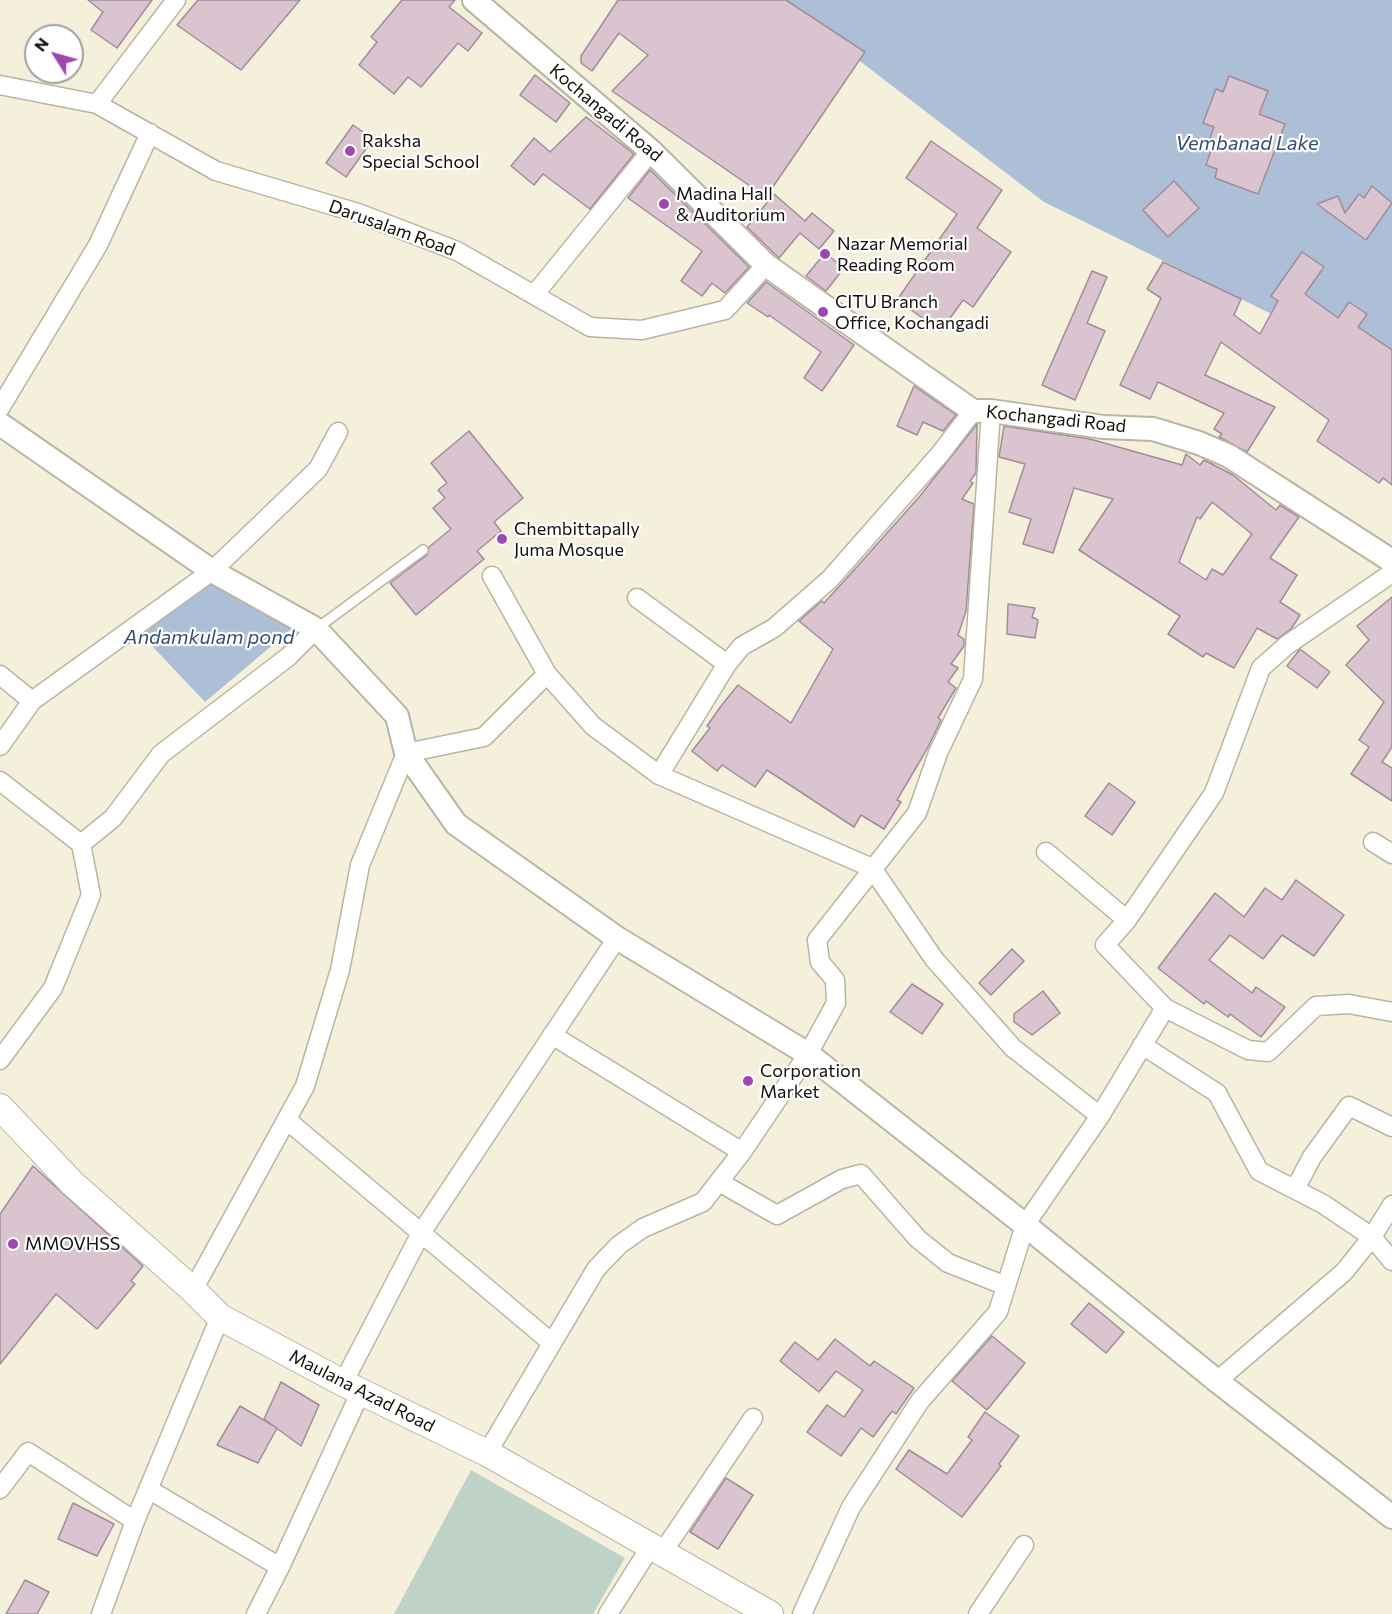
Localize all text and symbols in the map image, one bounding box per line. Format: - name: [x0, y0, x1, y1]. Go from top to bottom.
- north arrow: [24, 24, 84, 84]
- text: N: [30, 34, 52, 55]
- street label: Kochangadi Road: [545, 60, 667, 166]
- place label: Raksha Special School: [362, 130, 480, 172]
- water label: Vembanad Lake: [1176, 131, 1318, 155]
- marker: Raksha Special School: [343, 144, 357, 158]
- place label: Madina Hall & Auditorium: [676, 183, 786, 226]
- street label: Darusalam Road: [326, 195, 458, 261]
- marker: Madina Hall & Auditorium: [657, 197, 671, 211]
- place label: Nazar Memorial Reading Room: [837, 233, 968, 276]
- marker: Nazar Memorial Reading Room: [818, 247, 832, 261]
- place label: CITU Branch Office, Kochangadi: [835, 291, 989, 334]
- marker: CITU Branch Office, Kochangadi: [816, 305, 830, 319]
- street label: Kochangadi Road: [985, 401, 1127, 437]
- place label: Chembittapally Juma Mosque: [514, 518, 640, 560]
- marker: Chembittapally Juma Mosque: [495, 532, 509, 546]
- water label: Andamkulam pond: [124, 625, 294, 649]
- place label: Corporation Market: [760, 1060, 861, 1102]
- marker: Corporation Market: [741, 1074, 755, 1088]
- place label: MMOVHSS: [25, 1233, 120, 1255]
- marker: MMOVHSS: [6, 1237, 20, 1251]
- street label: Maulana Azad Road: [286, 1345, 438, 1437]

